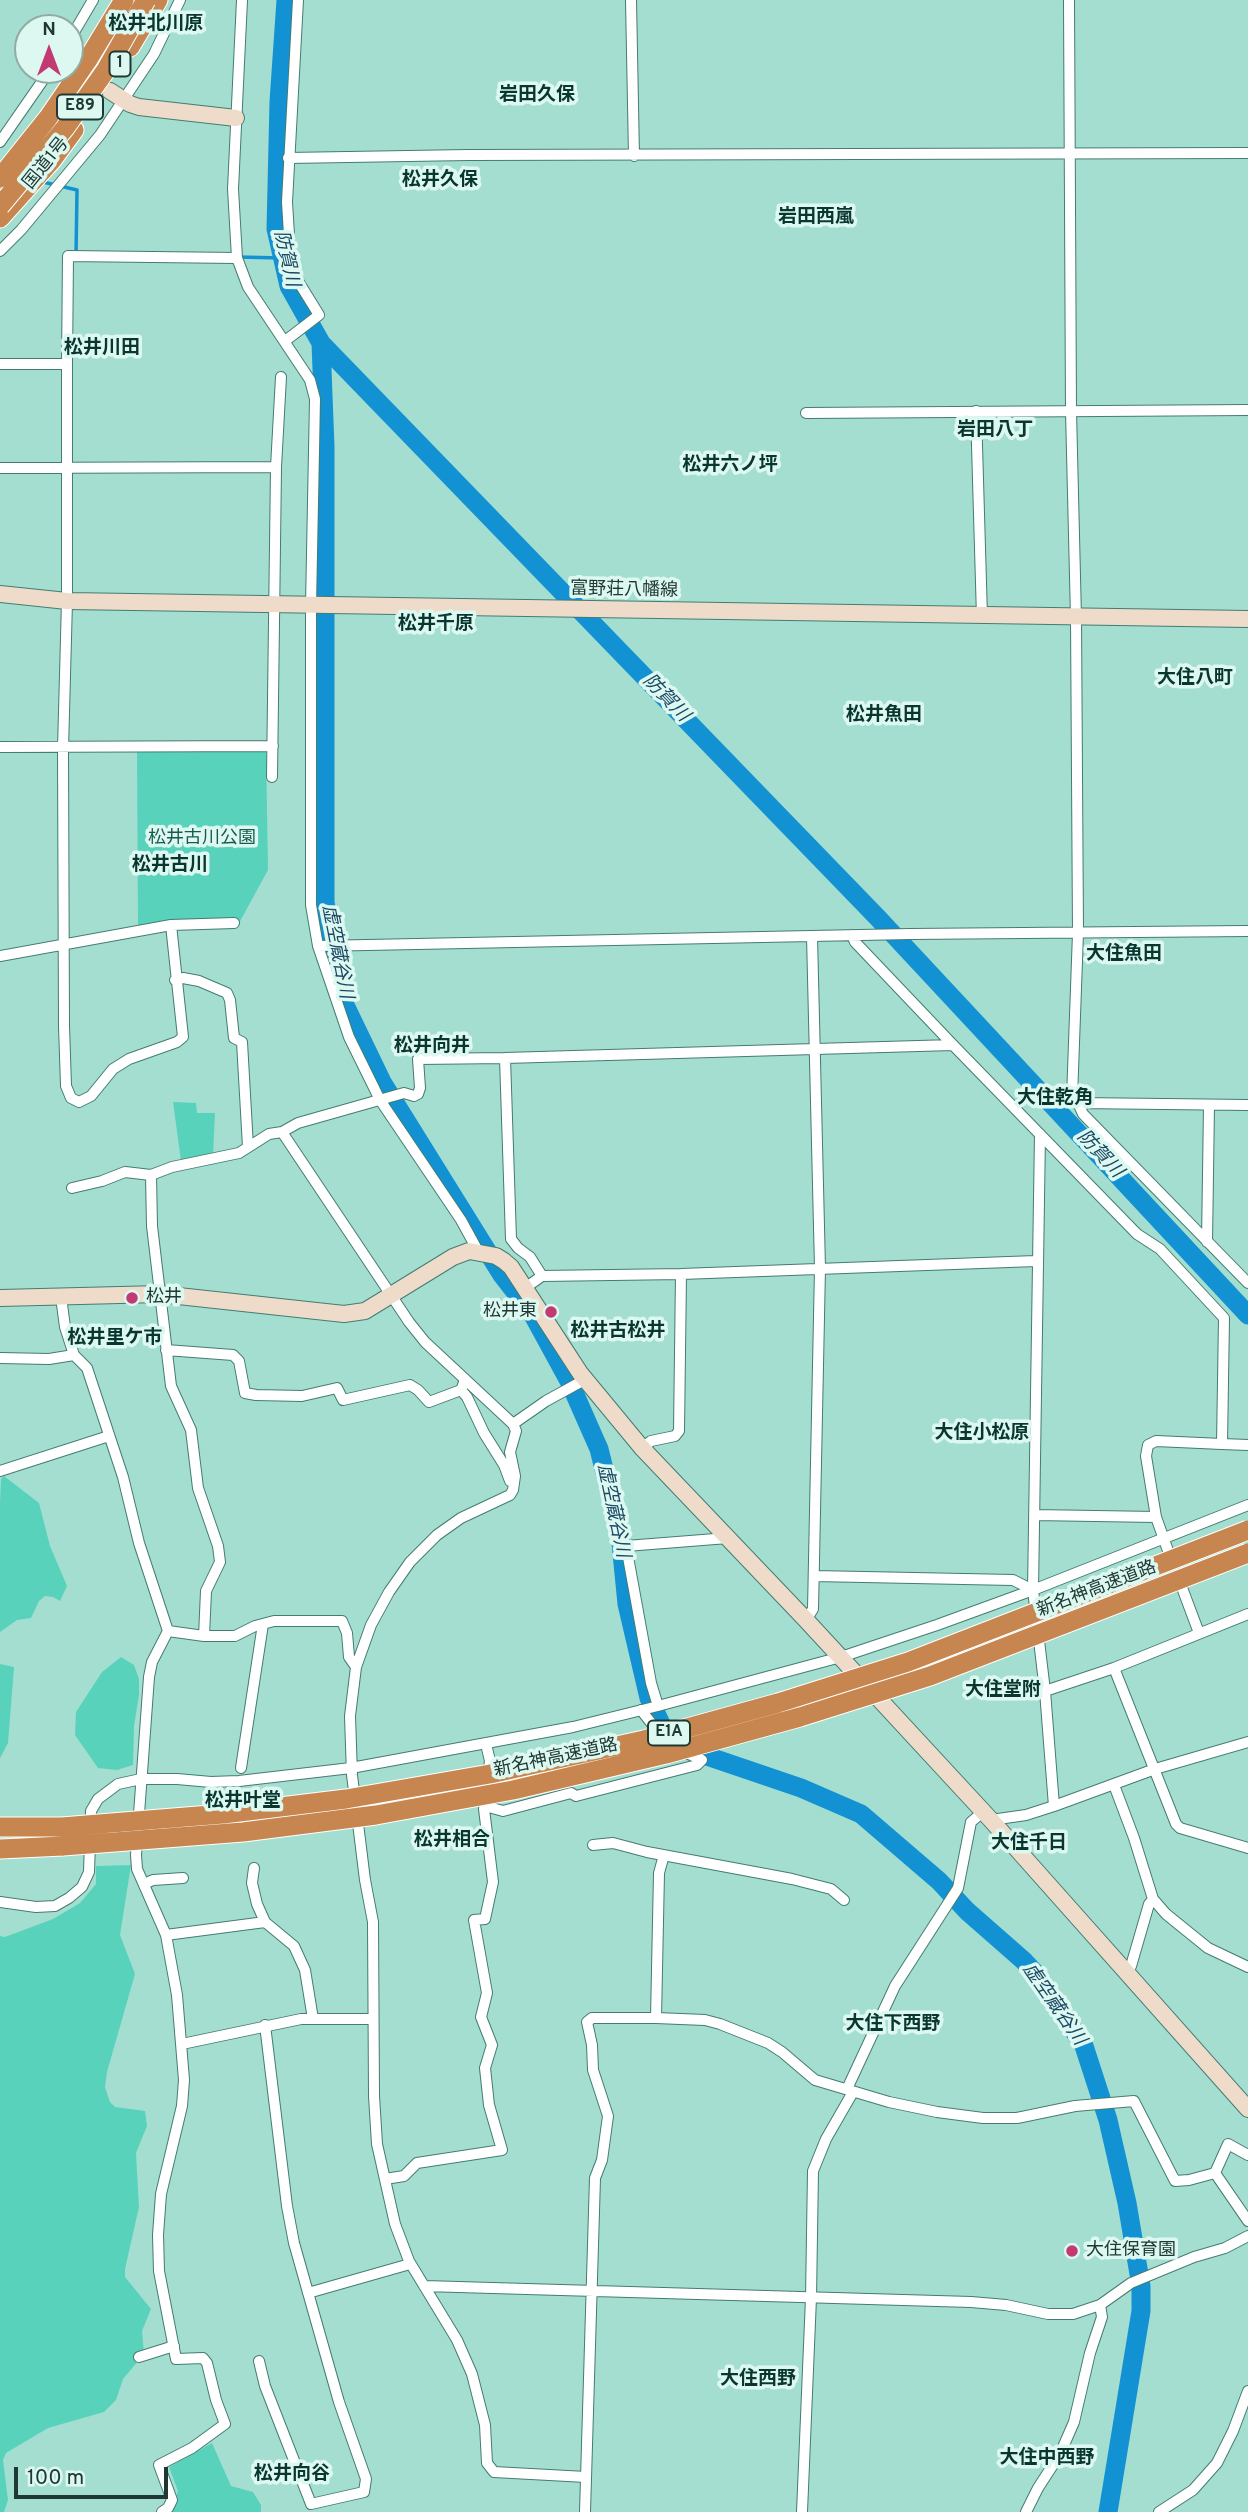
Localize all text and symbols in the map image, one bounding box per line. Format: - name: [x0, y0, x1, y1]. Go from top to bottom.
- north arrow: [14, 14, 84, 84]
- district label: 松井北川原: [109, 14, 203, 36]
- text: N: [42, 18, 56, 42]
- road number: 1: [110, 52, 130, 76]
- district label: 岩田久保: [499, 85, 575, 107]
- road number: E89: [57, 94, 103, 120]
- street label: 国道1号: [20, 134, 74, 194]
- district label: 松井久保: [402, 170, 478, 192]
- district label: 岩田西嵐: [778, 207, 854, 229]
- water label: 防賀川: [267, 229, 303, 289]
- district label: 松井川田: [64, 338, 140, 360]
- district label: 岩田八丁: [957, 420, 1033, 442]
- district label: 松井六ノ坪: [683, 455, 777, 477]
- street label: 富野荘八幡線: [570, 579, 678, 603]
- district label: 松井千原: [398, 614, 474, 636]
- district label: 大住八町: [1157, 668, 1233, 690]
- water label: 防賀川: [637, 671, 693, 727]
- district label: 松井魚田: [846, 705, 922, 727]
- park label: 松井古川公園: [148, 828, 256, 850]
- district label: 松井古川: [132, 855, 208, 877]
- water label: 虚空蔵谷川: [316, 903, 356, 1001]
- district label: 大住魚田: [1086, 944, 1162, 966]
- district label: 松井向井: [394, 1036, 470, 1058]
- district label: 大住乾角: [1017, 1088, 1093, 1110]
- water label: 防賀川: [1071, 1126, 1127, 1184]
- place label: 松井: [146, 1287, 182, 1309]
- marker: 松井: [124, 1290, 140, 1306]
- place label: 松井東: [483, 1301, 537, 1323]
- marker: 松井東: [543, 1304, 559, 1320]
- district label: 松井古松井: [571, 1321, 665, 1343]
- district label: 松井里ケ市: [68, 1328, 162, 1350]
- district label: 大住小松原: [935, 1423, 1029, 1445]
- water label: 虚空蔵谷川: [591, 1462, 633, 1560]
- street label: 新名神高速道路: [1034, 1557, 1160, 1623]
- district label: 大住堂附: [965, 1680, 1041, 1702]
- road number: E1A: [648, 1721, 690, 1746]
- street label: 新名神高速道路: [492, 1735, 620, 1783]
- district label: 松井叶堂: [205, 1791, 281, 1813]
- district label: 松井相合: [414, 1830, 490, 1852]
- district label: 大住千日: [991, 1833, 1067, 1855]
- water label: 虚空蔵谷川: [1016, 1960, 1090, 2050]
- district label: 大住下西野: [846, 2014, 940, 2036]
- place label: 大住保育園: [1086, 2240, 1176, 2262]
- marker: 大住保育園: [1064, 2243, 1080, 2259]
- district label: 大住西野: [720, 2369, 796, 2391]
- district label: 大住中西野: [1000, 2448, 1094, 2470]
- scale bar: [18, 2452, 172, 2496]
- district label: 松井向谷: [254, 2464, 330, 2486]
- text: 100 m: [27, 2465, 84, 2492]

